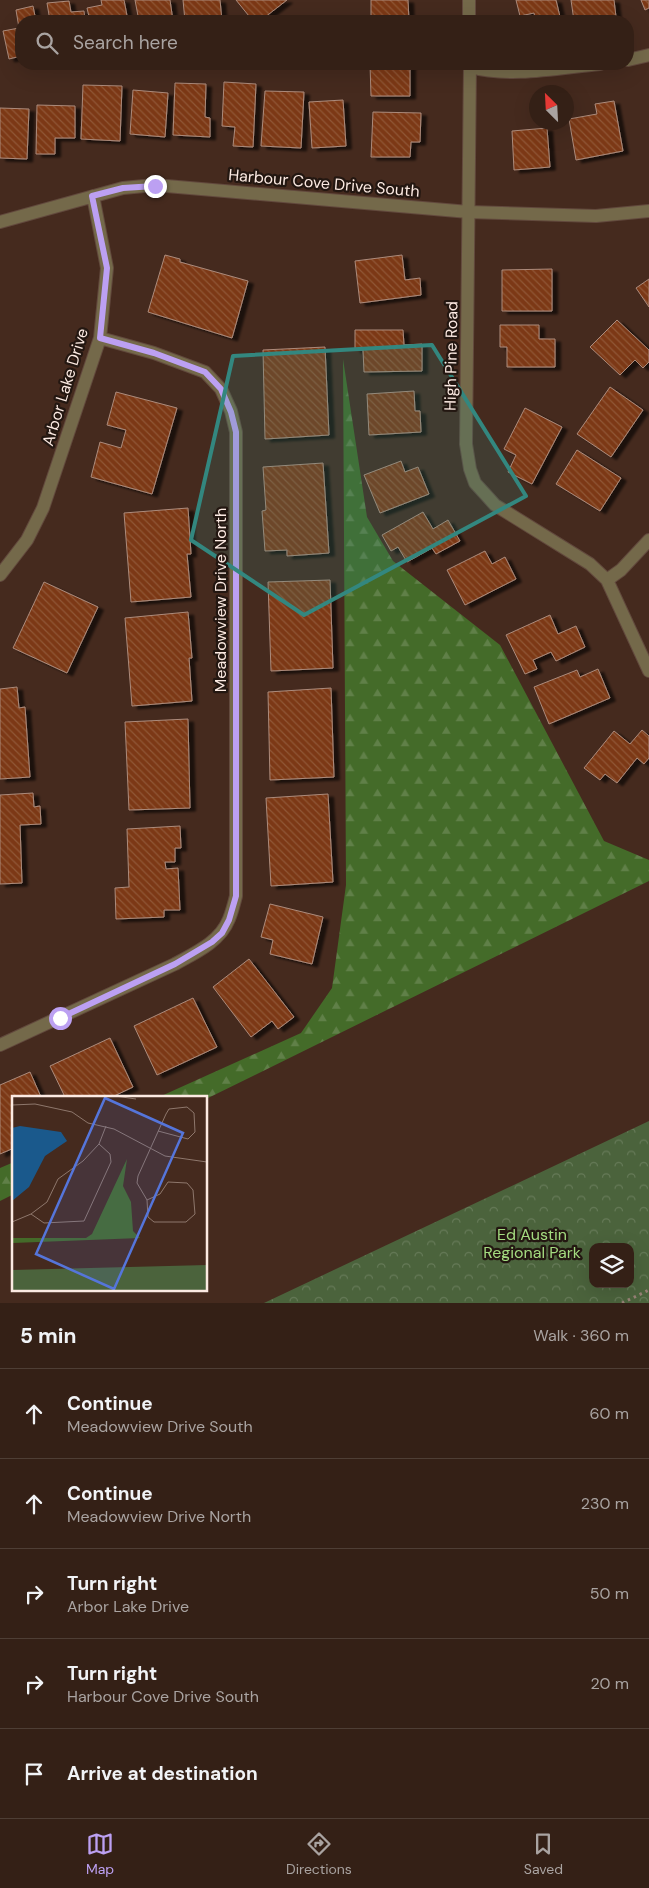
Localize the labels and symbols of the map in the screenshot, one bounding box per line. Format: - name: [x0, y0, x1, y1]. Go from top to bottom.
- north arrow: [529, 85, 574, 130]
- street label: Harbour Cove Drive South: [228, 164, 420, 202]
- route end: [144, 175, 167, 198]
- street label: High Pine Road: [440, 301, 462, 411]
- street label: Arbor Lake Drive: [37, 326, 93, 448]
- street label: Meadowview Drive North: [210, 508, 231, 692]
- route start: [49, 1007, 72, 1030]
- inset map: [12, 1096, 208, 1290]
- park label: Ed Austin Regional Park: [483, 1224, 581, 1263]

